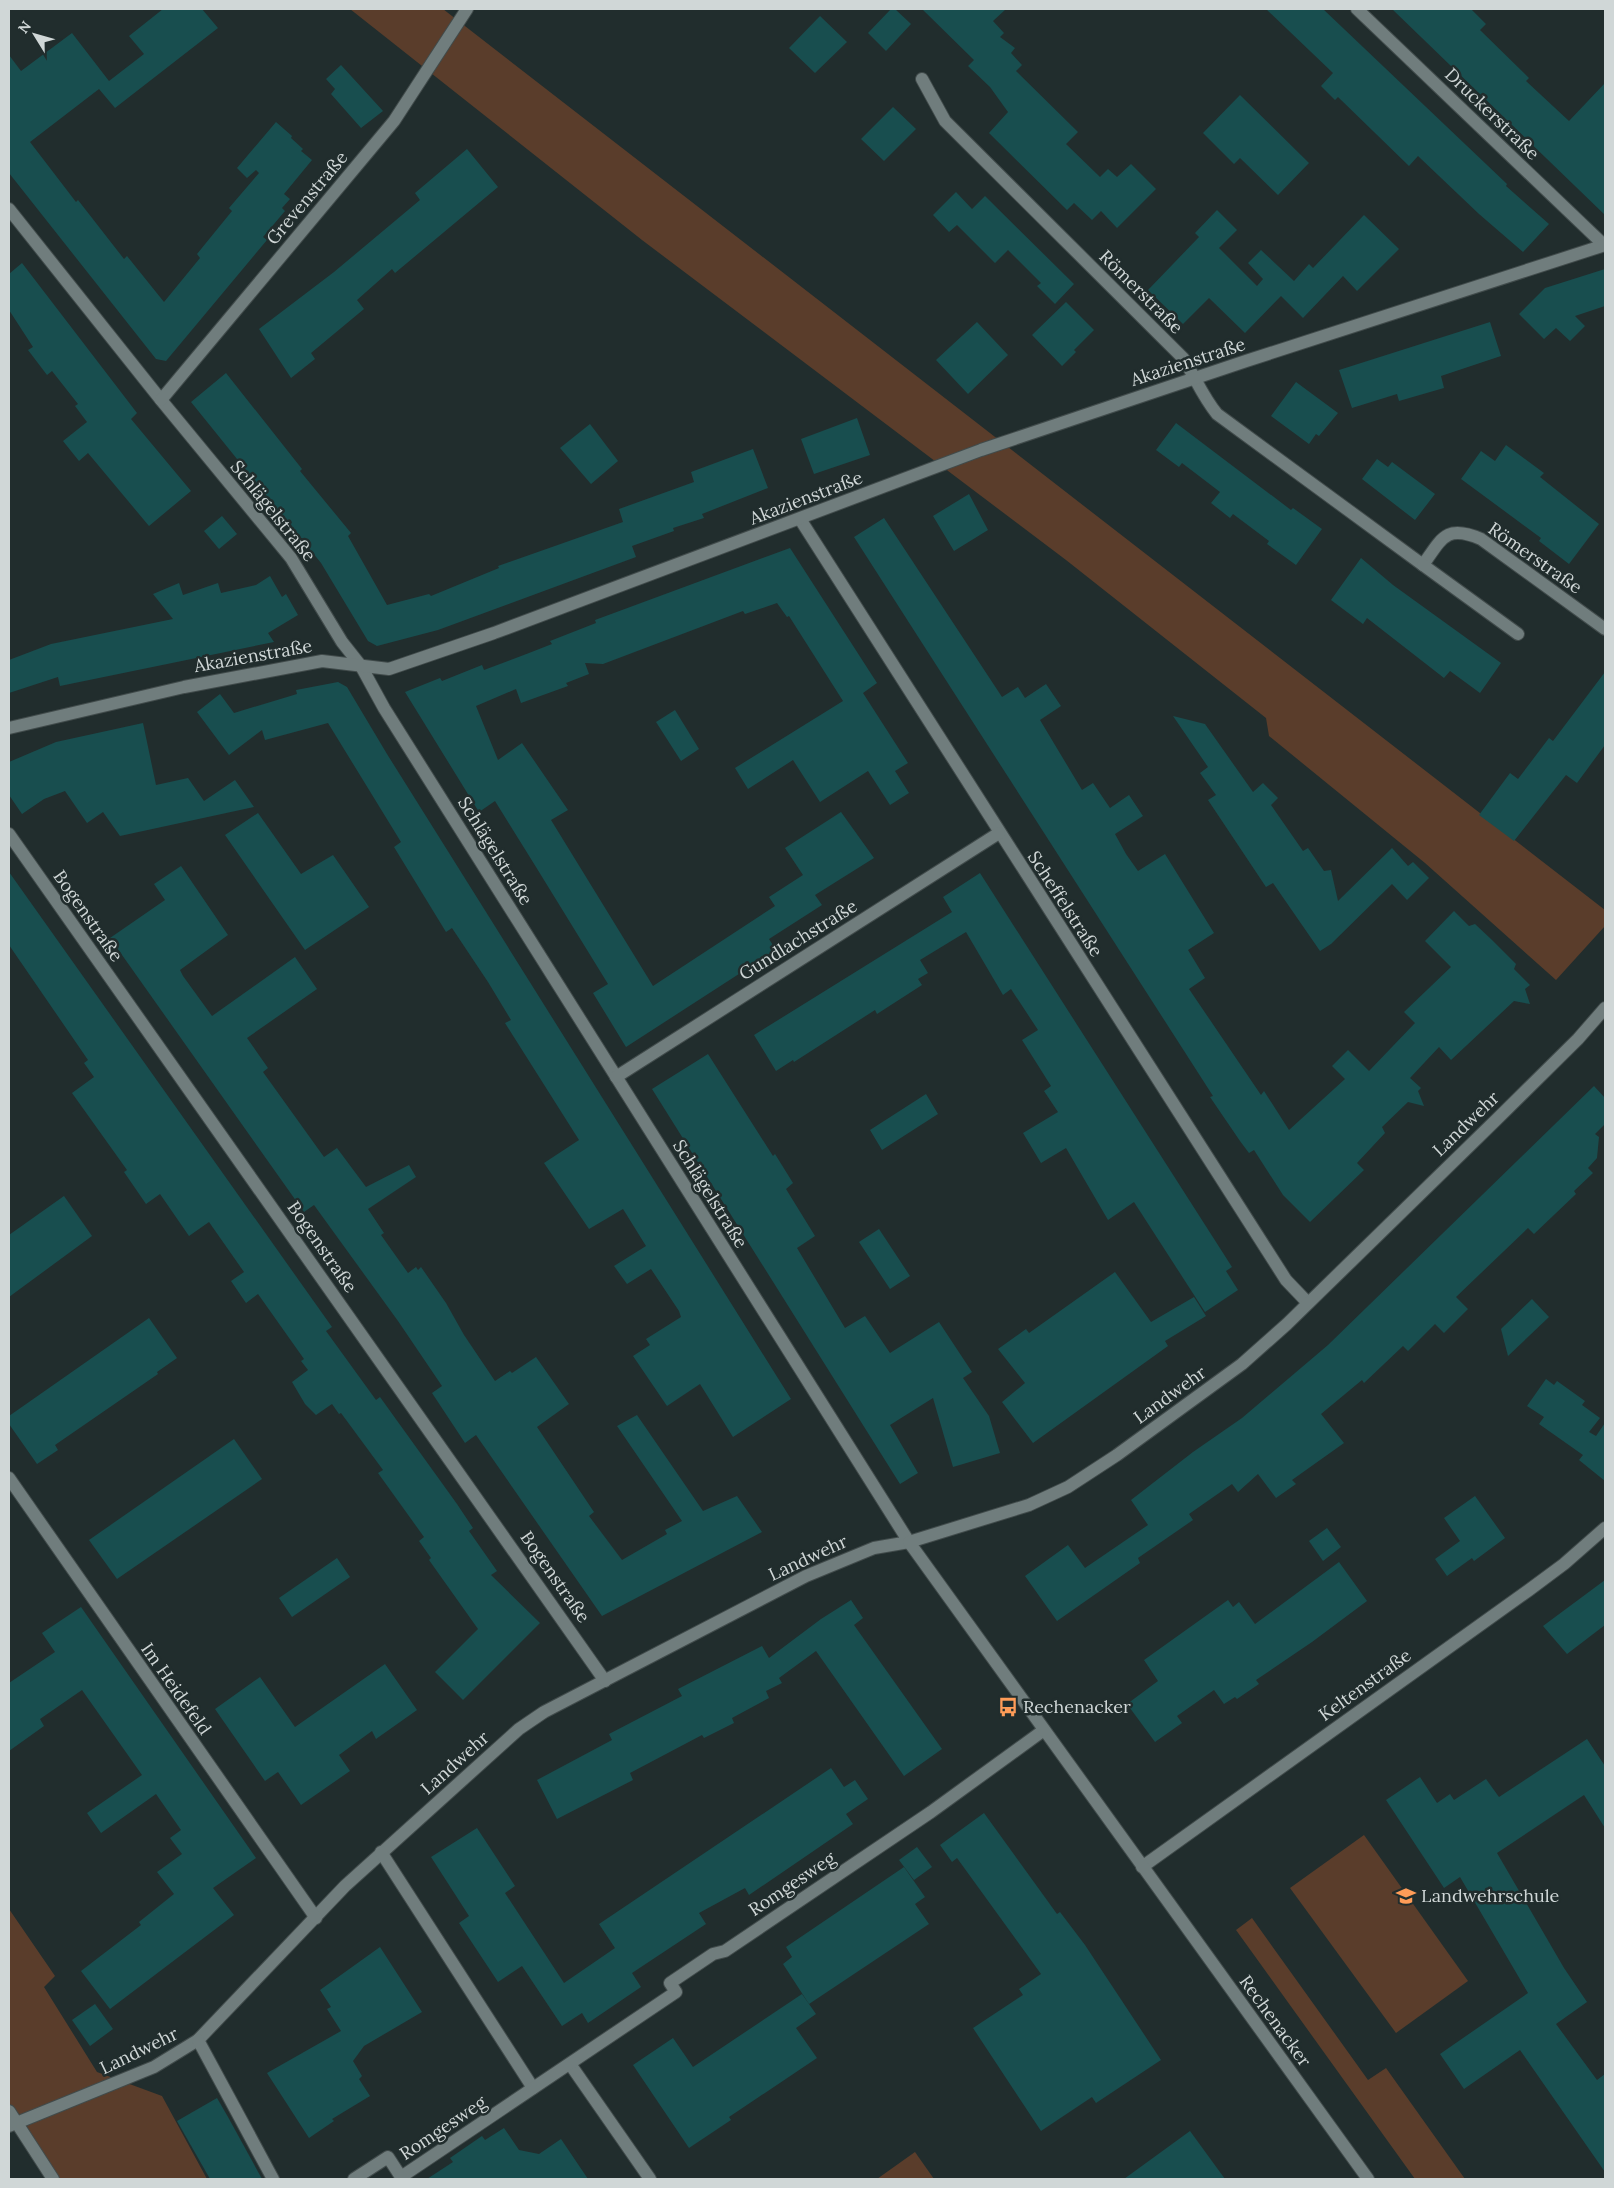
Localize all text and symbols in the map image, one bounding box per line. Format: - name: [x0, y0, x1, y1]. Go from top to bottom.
- north arrow: [10, 10, 60, 60]
- text: N: [14, 17, 35, 37]
- street label: Druckerstraße: [1440, 63, 1545, 165]
- street label: Grevenstraße: [261, 146, 353, 249]
- street label: Römerstraße: [1094, 245, 1188, 339]
- street label: Akazienstraße: [1127, 332, 1248, 391]
- street label: Schlägelstraße: [226, 455, 321, 566]
- street label: Akazienstraße: [745, 465, 866, 530]
- street label: Römerstraße: [1484, 517, 1587, 599]
- street label: Akazienstraße: [191, 634, 314, 677]
- street label: Schlägelstraße: [453, 792, 538, 909]
- street label: Scheffelstraße: [1023, 847, 1108, 961]
- street label: Bogenstraße: [48, 865, 129, 966]
- street label: Gundlachstraße: [734, 894, 861, 985]
- street label: Landwehr: [1427, 1086, 1504, 1161]
- street label: Schlägelstraße: [668, 1135, 753, 1252]
- street label: Bogenstraße: [282, 1196, 363, 1297]
- street label: Landwehr: [1129, 1360, 1211, 1429]
- street label: Bogenstraße: [515, 1526, 596, 1627]
- street label: Landwehr: [765, 1529, 851, 1586]
- street label: Im Heidefeld: [136, 1638, 217, 1739]
- street label: Keltenstraße: [1314, 1643, 1416, 1726]
- place label: Rechenacker: [1023, 1695, 1131, 1718]
- bus stop icon: Rechenacker: [997, 1696, 1019, 1718]
- street label: Landwehr: [416, 1726, 494, 1799]
- street label: Romgesweg: [744, 1846, 840, 1921]
- place label: Landwehrschule: [1421, 1884, 1560, 1907]
- school or university icon: Landwehrschule: [1395, 1885, 1417, 1907]
- street label: Rechenacker: [1234, 1970, 1317, 2071]
- street label: Landwehr: [96, 2022, 182, 2079]
- street label: Romgesweg: [395, 2090, 491, 2165]

